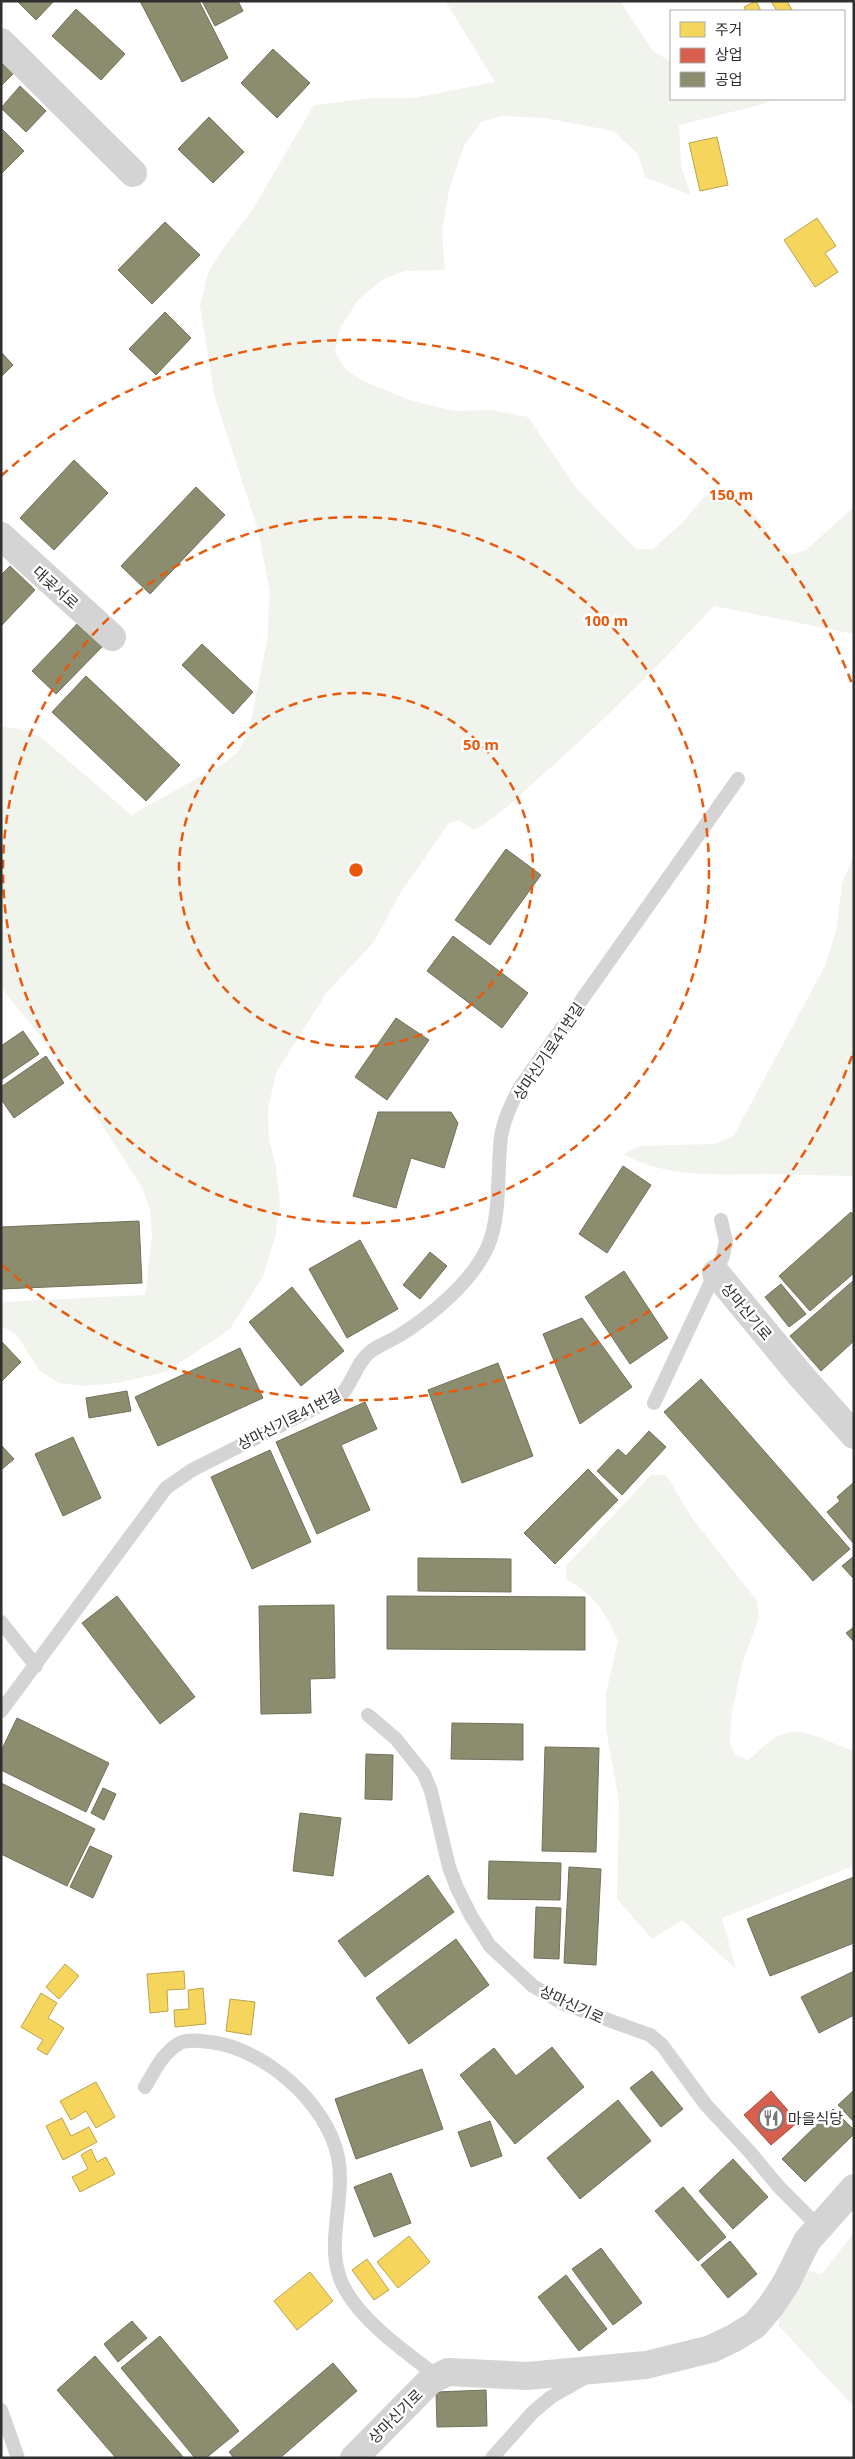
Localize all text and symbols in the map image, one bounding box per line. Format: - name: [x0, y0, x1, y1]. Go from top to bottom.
- legend: [670, 10, 845, 100]
- text: 주거: [715, 19, 743, 39]
- text: 상업: [715, 44, 743, 64]
- text: 공업: [715, 69, 743, 89]
- text: 150 m: [709, 484, 753, 504]
- street label: 대곶서로: [29, 561, 83, 613]
- text: 100 m: [584, 610, 628, 630]
- text: 50 m: [463, 734, 499, 754]
- centre of rings: [347, 861, 365, 879]
- street label: 상마신기로41번길: [508, 998, 588, 1104]
- street label: 상마신기로: [717, 1278, 777, 1344]
- street label: 상마신기로41번길: [234, 1384, 344, 1454]
- street label: 상마신기로: [536, 1980, 608, 2028]
- restaurant icon: 마을식당: [758, 2105, 784, 2131]
- place label: 마을식당: [788, 2108, 843, 2128]
- street label: 상마신기로: [364, 2385, 426, 2447]

